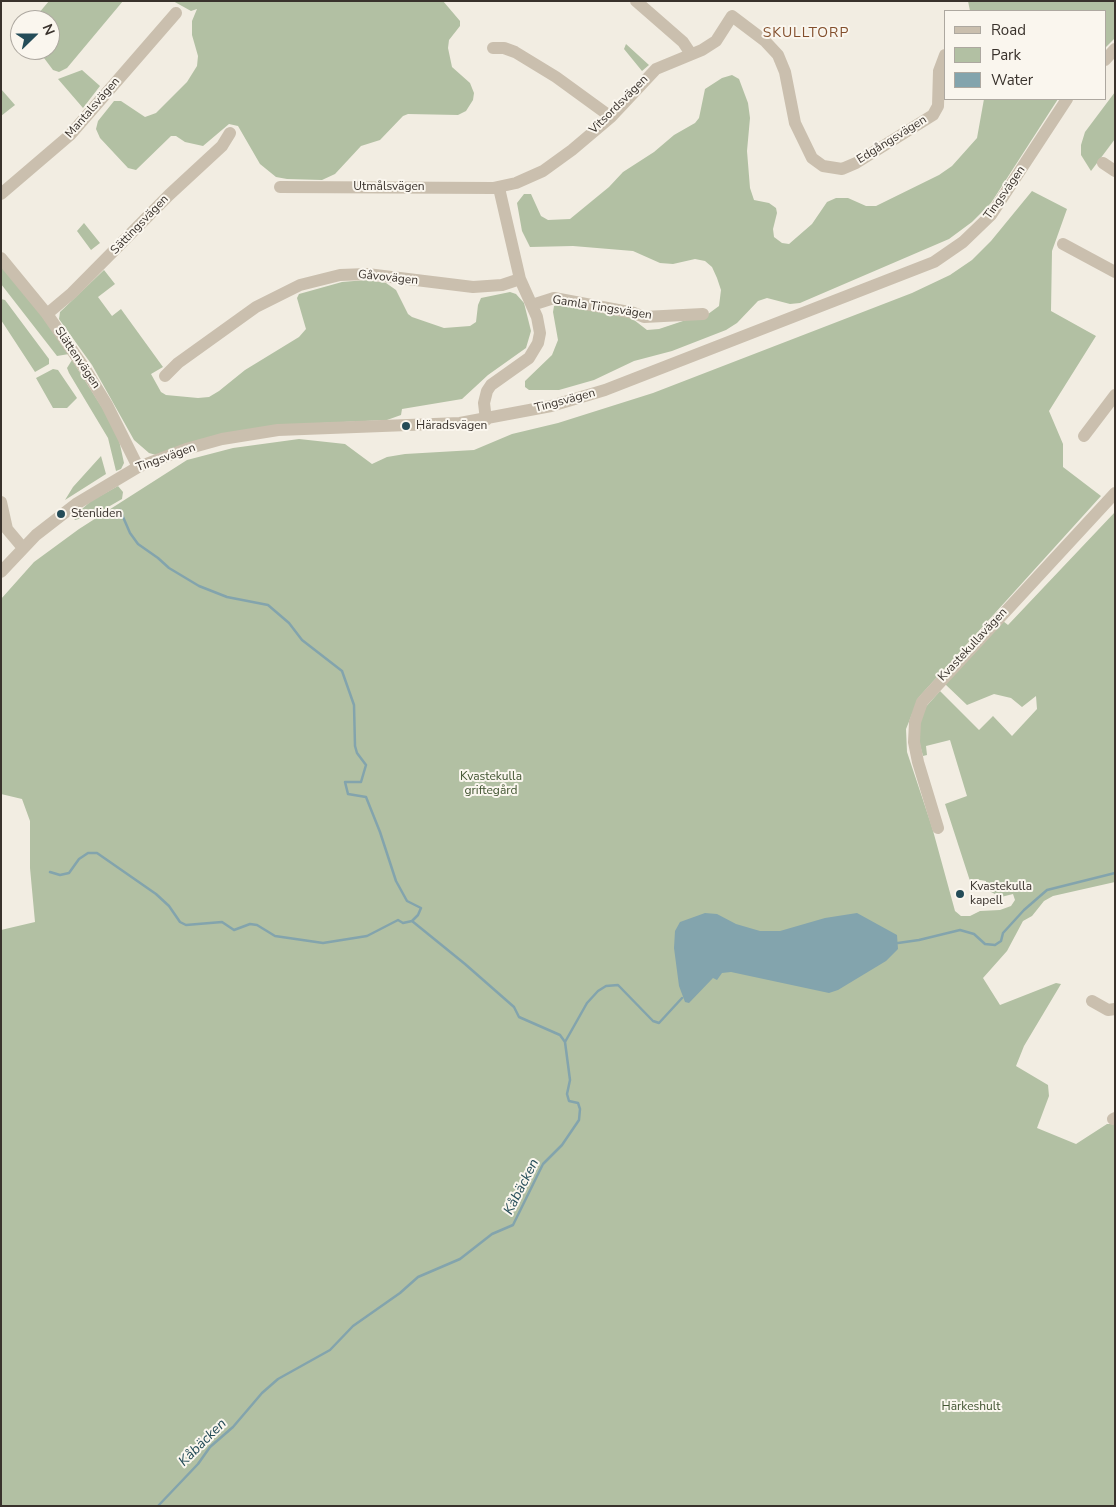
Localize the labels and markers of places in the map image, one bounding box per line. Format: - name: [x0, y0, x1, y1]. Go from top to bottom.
- place label: Häradsvägen: [416, 419, 487, 433]
- marker: Häradsvägen: [400, 420, 412, 432]
- place label: Stenliden: [71, 507, 122, 521]
- marker: Stenliden: [55, 508, 67, 520]
- place label: Kvastekulla kapell: [970, 880, 1032, 908]
- marker: Kvastekulla kapell: [954, 888, 966, 900]

